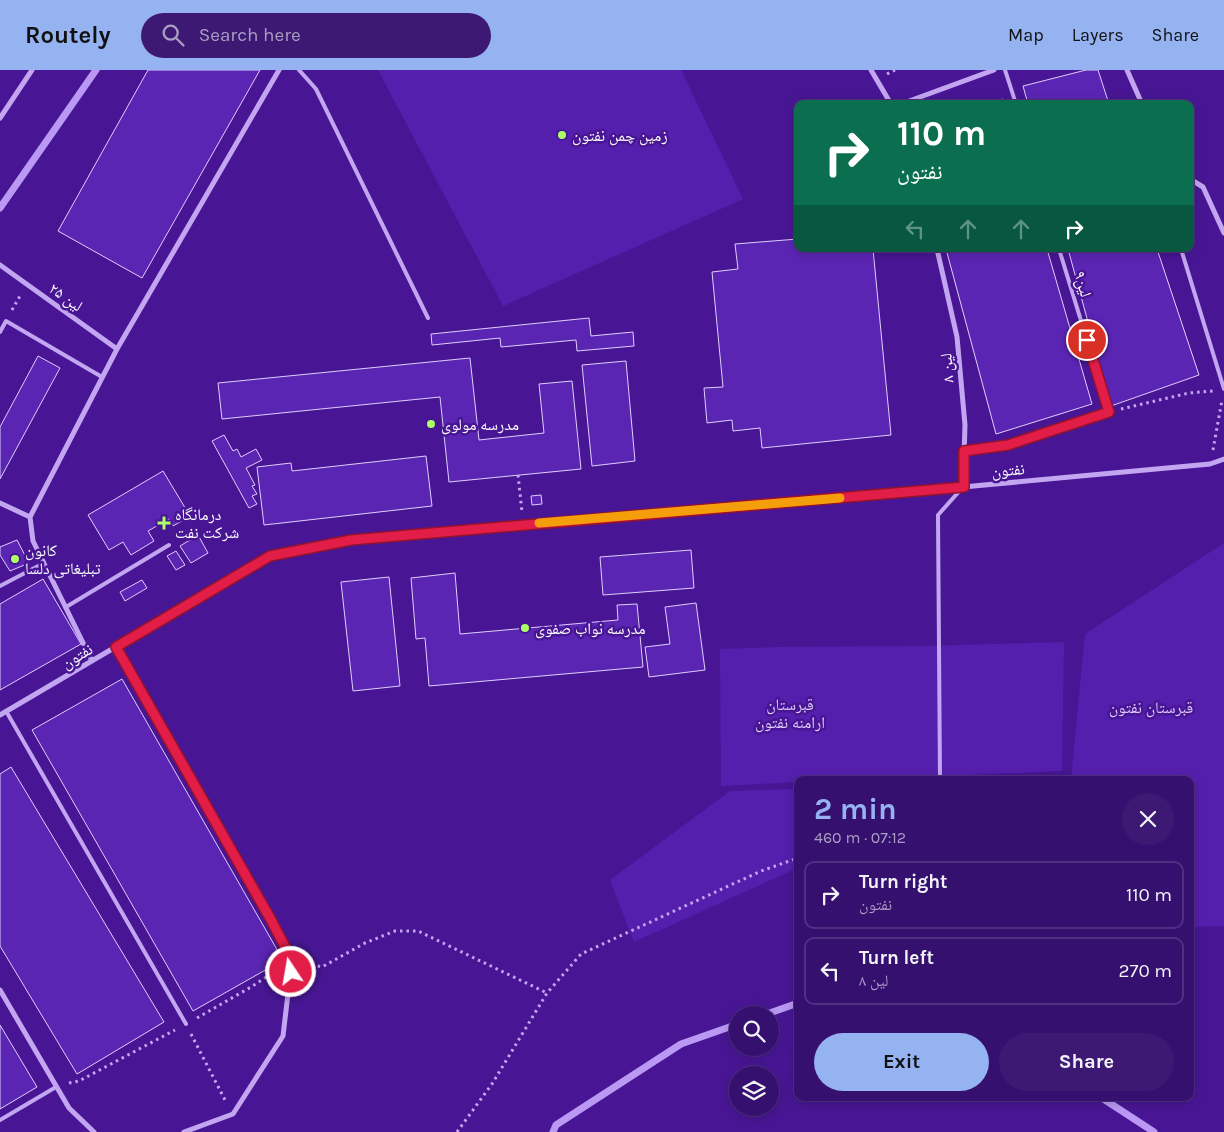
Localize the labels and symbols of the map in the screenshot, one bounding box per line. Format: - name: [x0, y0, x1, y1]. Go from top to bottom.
- place label: زمین چمن نفتون: [572, 126, 668, 146]
- marker: زمین چمن نفتون: [556, 129, 568, 141]
- street label: لین۹: [1069, 269, 1096, 299]
- street label: لین ۲۵: [45, 279, 86, 316]
- pin: [1066, 319, 1108, 361]
- street label: لین ۸: [936, 352, 959, 384]
- place label: مدرسه مولوی: [441, 415, 519, 435]
- marker: مدرسه مولوی: [425, 418, 437, 430]
- street label: نفتون: [991, 459, 1025, 482]
- place label: درمانگاه شرکت نفت: [175, 505, 239, 542]
- marker: درمانگاه شرکت نفت: [157, 516, 171, 530]
- place label: کانون تبلیغاتی دلسا: [25, 541, 101, 579]
- marker: کانون تبلیغاتی دلسا: [9, 553, 21, 565]
- place label: مدرسه نواب صفوی: [535, 619, 646, 639]
- marker: مدرسه نواب صفوی: [519, 622, 531, 634]
- street label: نفتون: [58, 639, 97, 674]
- park label: قبرستان ارامنه نفتون: [755, 695, 825, 733]
- park label: قبرستان نفتون: [1109, 698, 1193, 718]
- position arrow: [264, 945, 316, 997]

